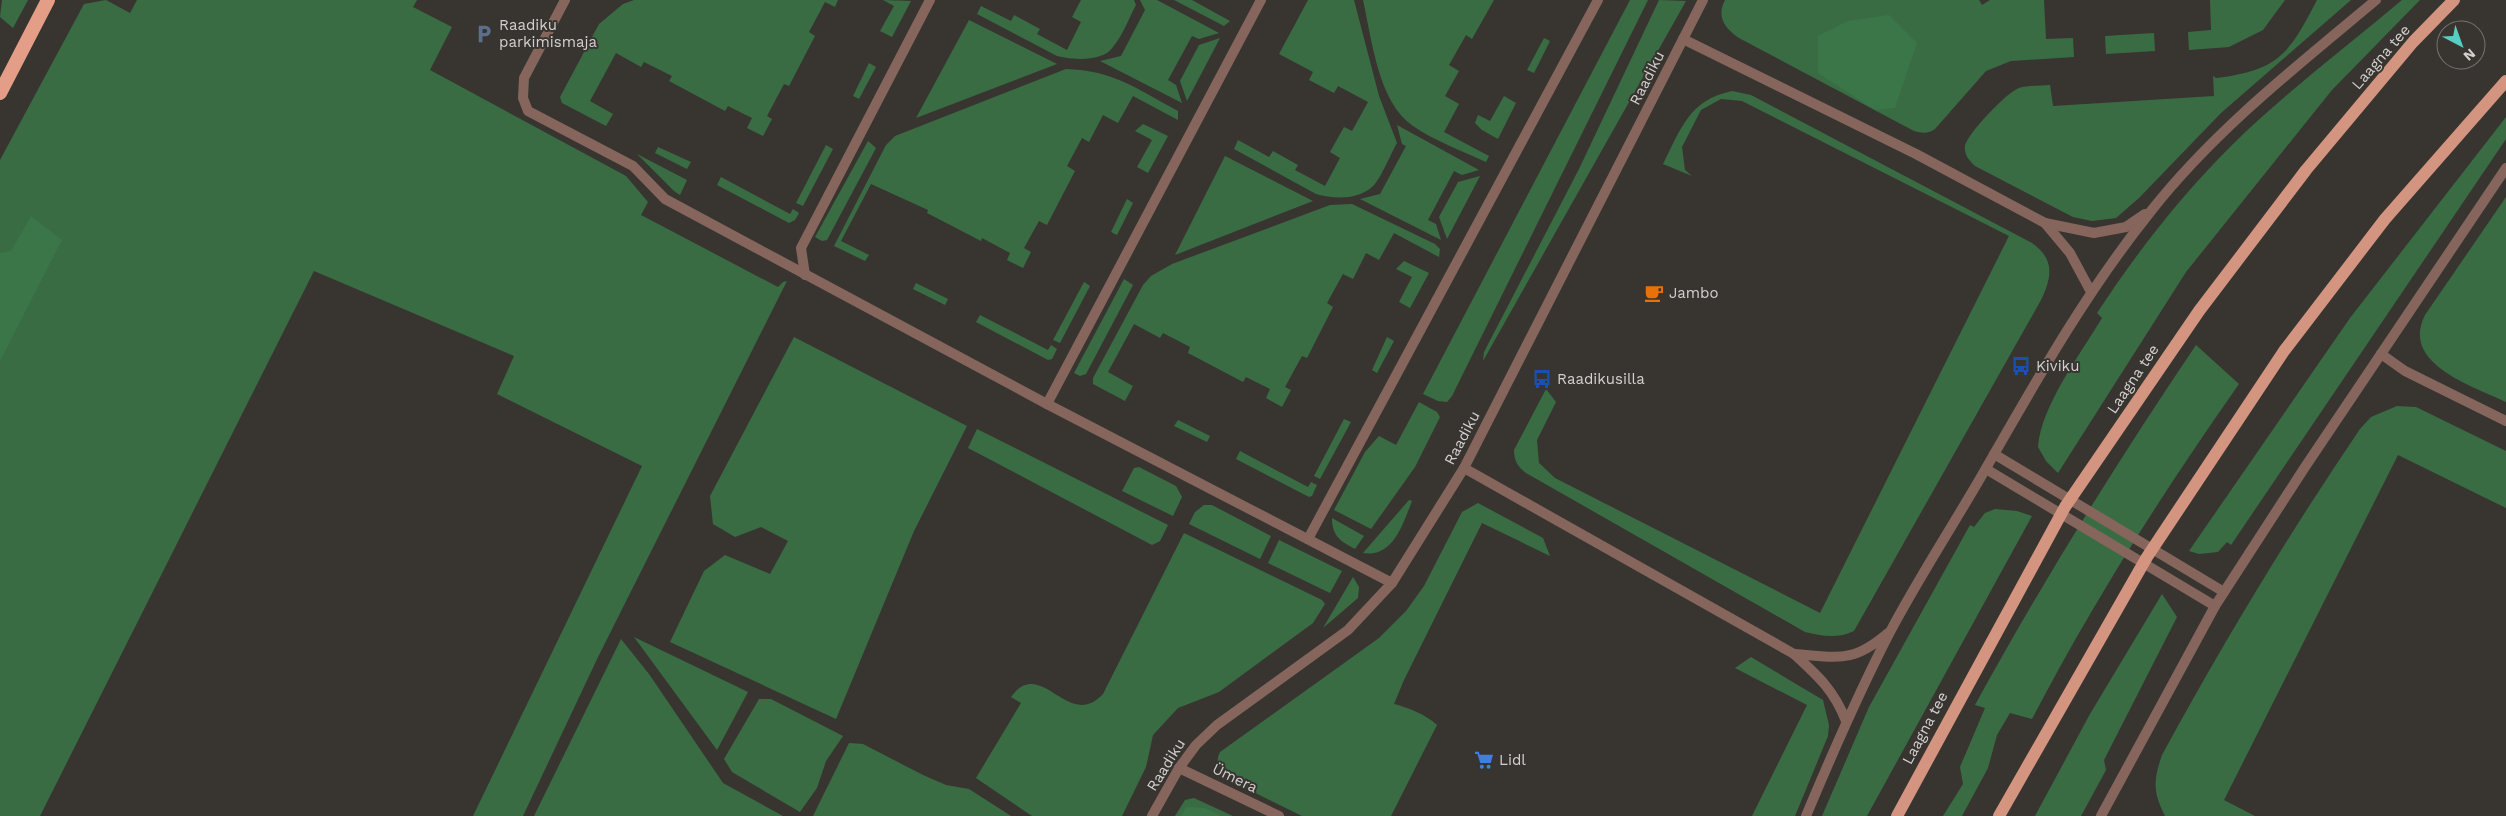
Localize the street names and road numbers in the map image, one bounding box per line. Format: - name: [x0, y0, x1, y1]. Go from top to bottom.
- street label: Laagna tee: [2348, 21, 2414, 93]
- street label: Raadiku: [1626, 48, 1668, 108]
- street label: Laagna tee: [2103, 341, 2163, 417]
- street label: Raadiku: [1440, 408, 1484, 468]
- street label: Laagna tee: [1898, 689, 1952, 767]
- street label: Raadiku: [1143, 736, 1189, 794]
- street label: Ümera: [1210, 759, 1261, 797]

